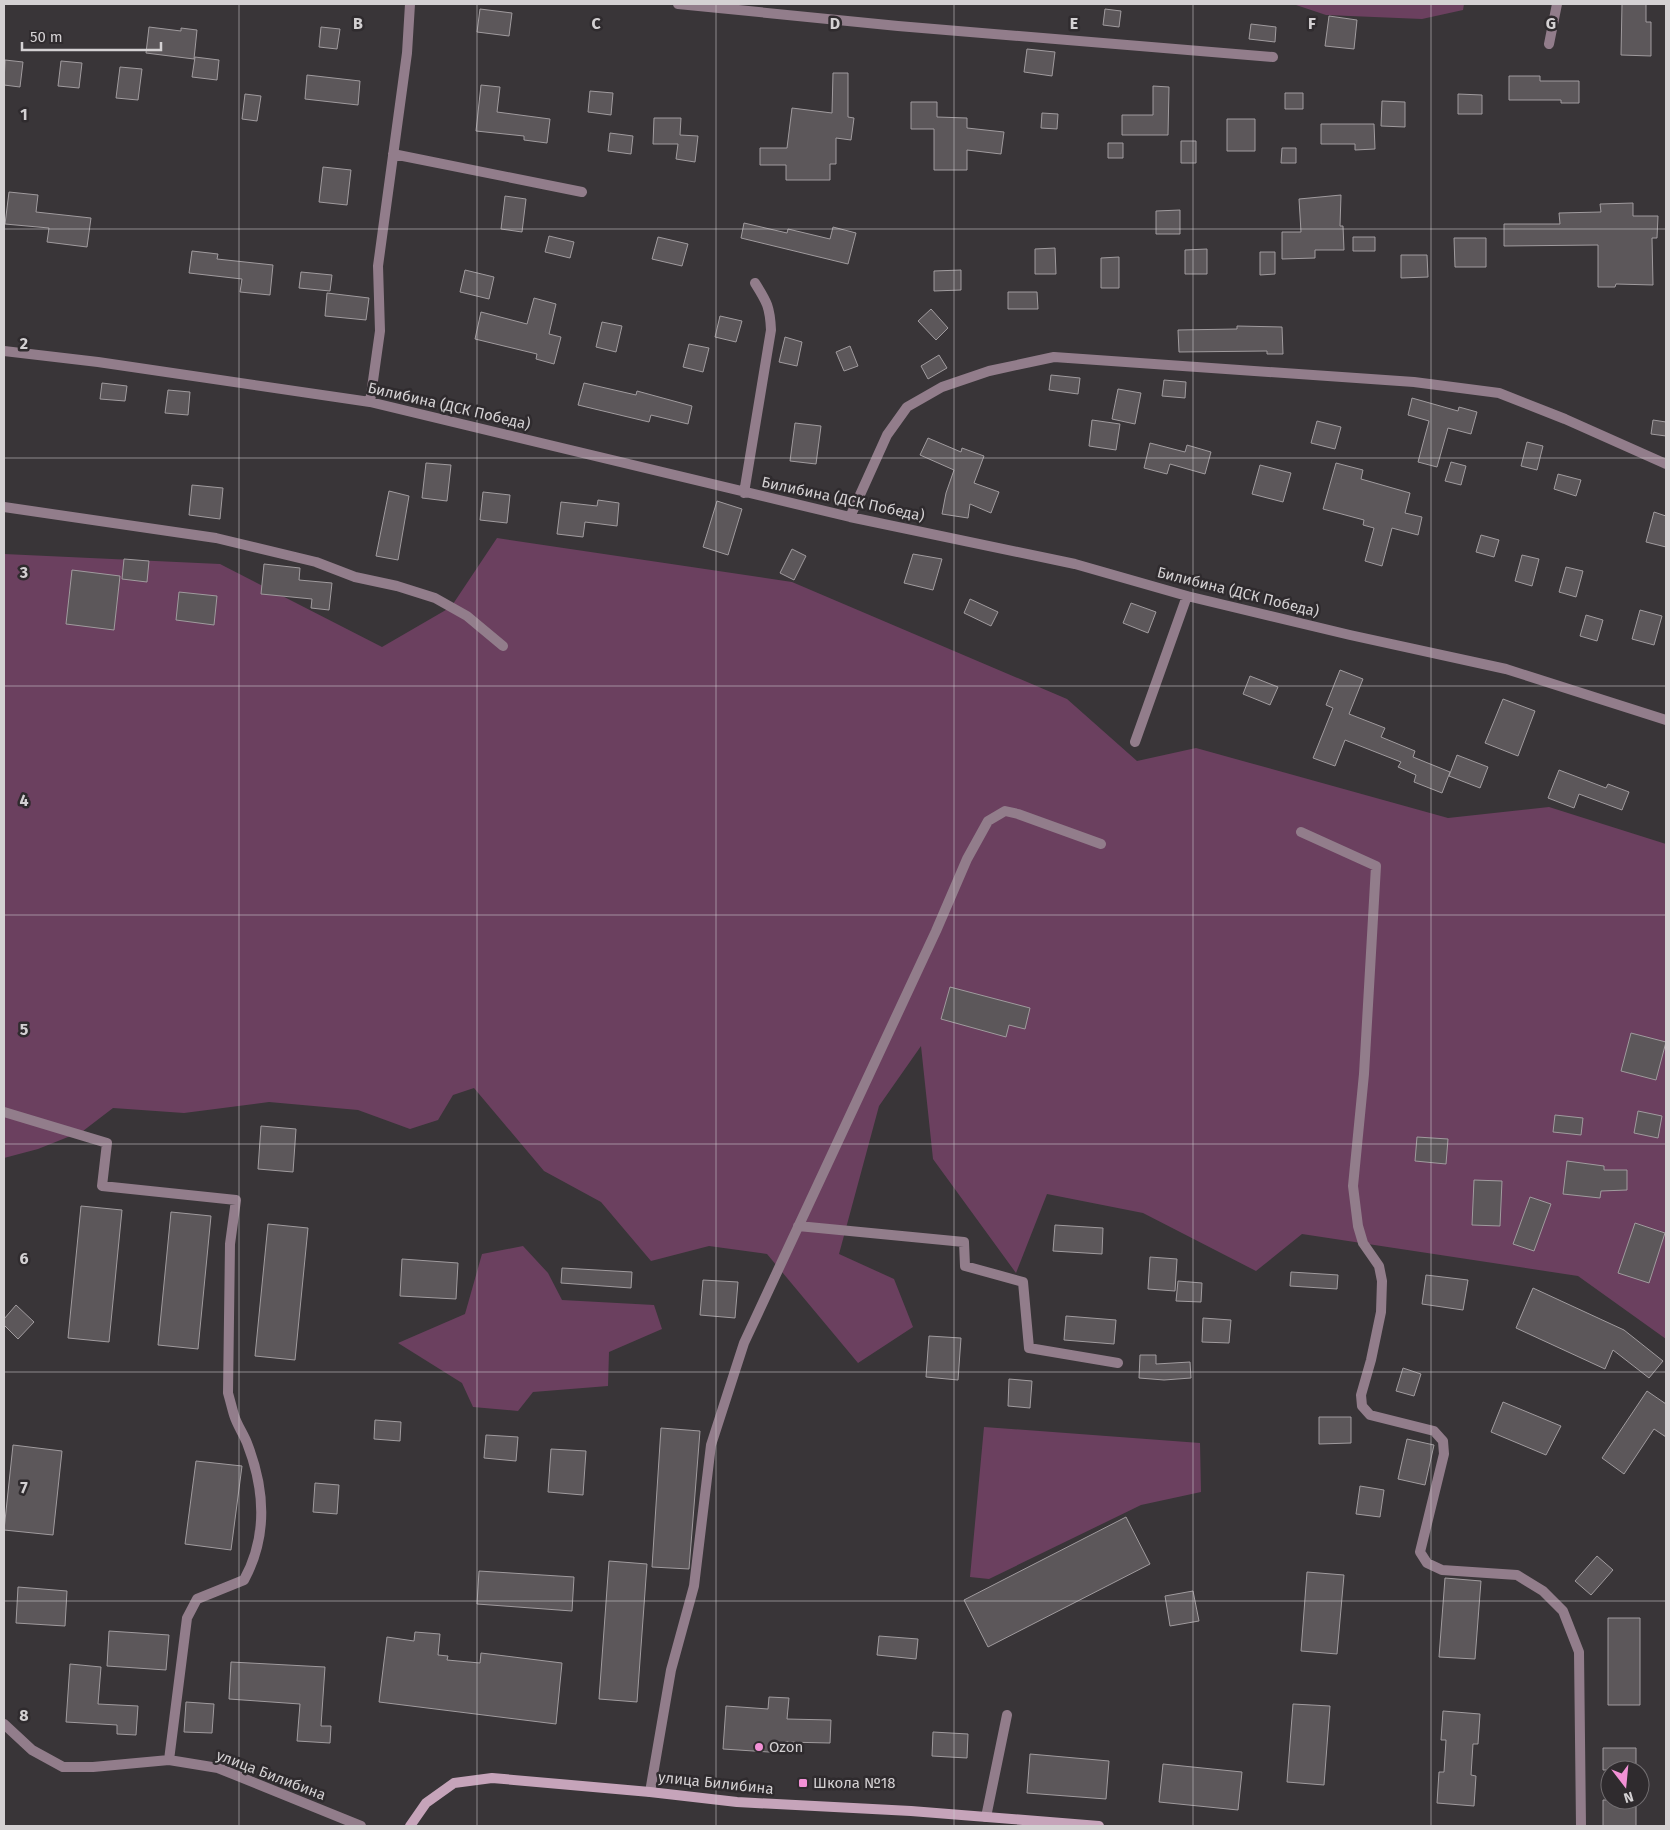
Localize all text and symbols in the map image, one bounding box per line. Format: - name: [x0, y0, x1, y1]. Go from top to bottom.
- text: B: [353, 14, 363, 33]
- text: C: [591, 14, 601, 33]
- text: D: [830, 14, 840, 33]
- text: E: [1070, 14, 1078, 33]
- text: F: [1308, 14, 1316, 33]
- text: G: [1546, 14, 1556, 33]
- scale bar: [22, 20, 161, 52]
- text: 50 m: [30, 28, 63, 46]
- text: 1: [20, 105, 28, 124]
- text: 2: [20, 334, 28, 353]
- street label: Билибина (ДСК Победа): [366, 379, 532, 434]
- street label: Билибина (ДСК Победа): [760, 473, 926, 525]
- text: 3: [19, 563, 28, 582]
- street label: Билибина (ДСК Победа): [1155, 563, 1321, 621]
- text: 4: [19, 791, 29, 810]
- text: 5: [20, 1020, 29, 1039]
- text: 6: [19, 1249, 29, 1268]
- text: 7: [20, 1478, 28, 1497]
- text: 8: [19, 1706, 29, 1725]
- place label: Ozon: [769, 1738, 803, 1756]
- marker: Ozon: [753, 1741, 765, 1753]
- street label: улица Билибина: [214, 1746, 328, 1804]
- north arrow: [1600, 1760, 1650, 1810]
- street label: улица Билибина: [657, 1768, 775, 1798]
- place label: Школа №18: [813, 1774, 896, 1792]
- marker: Школа №18: [797, 1777, 809, 1789]
- text: N: [1622, 1788, 1635, 1806]

